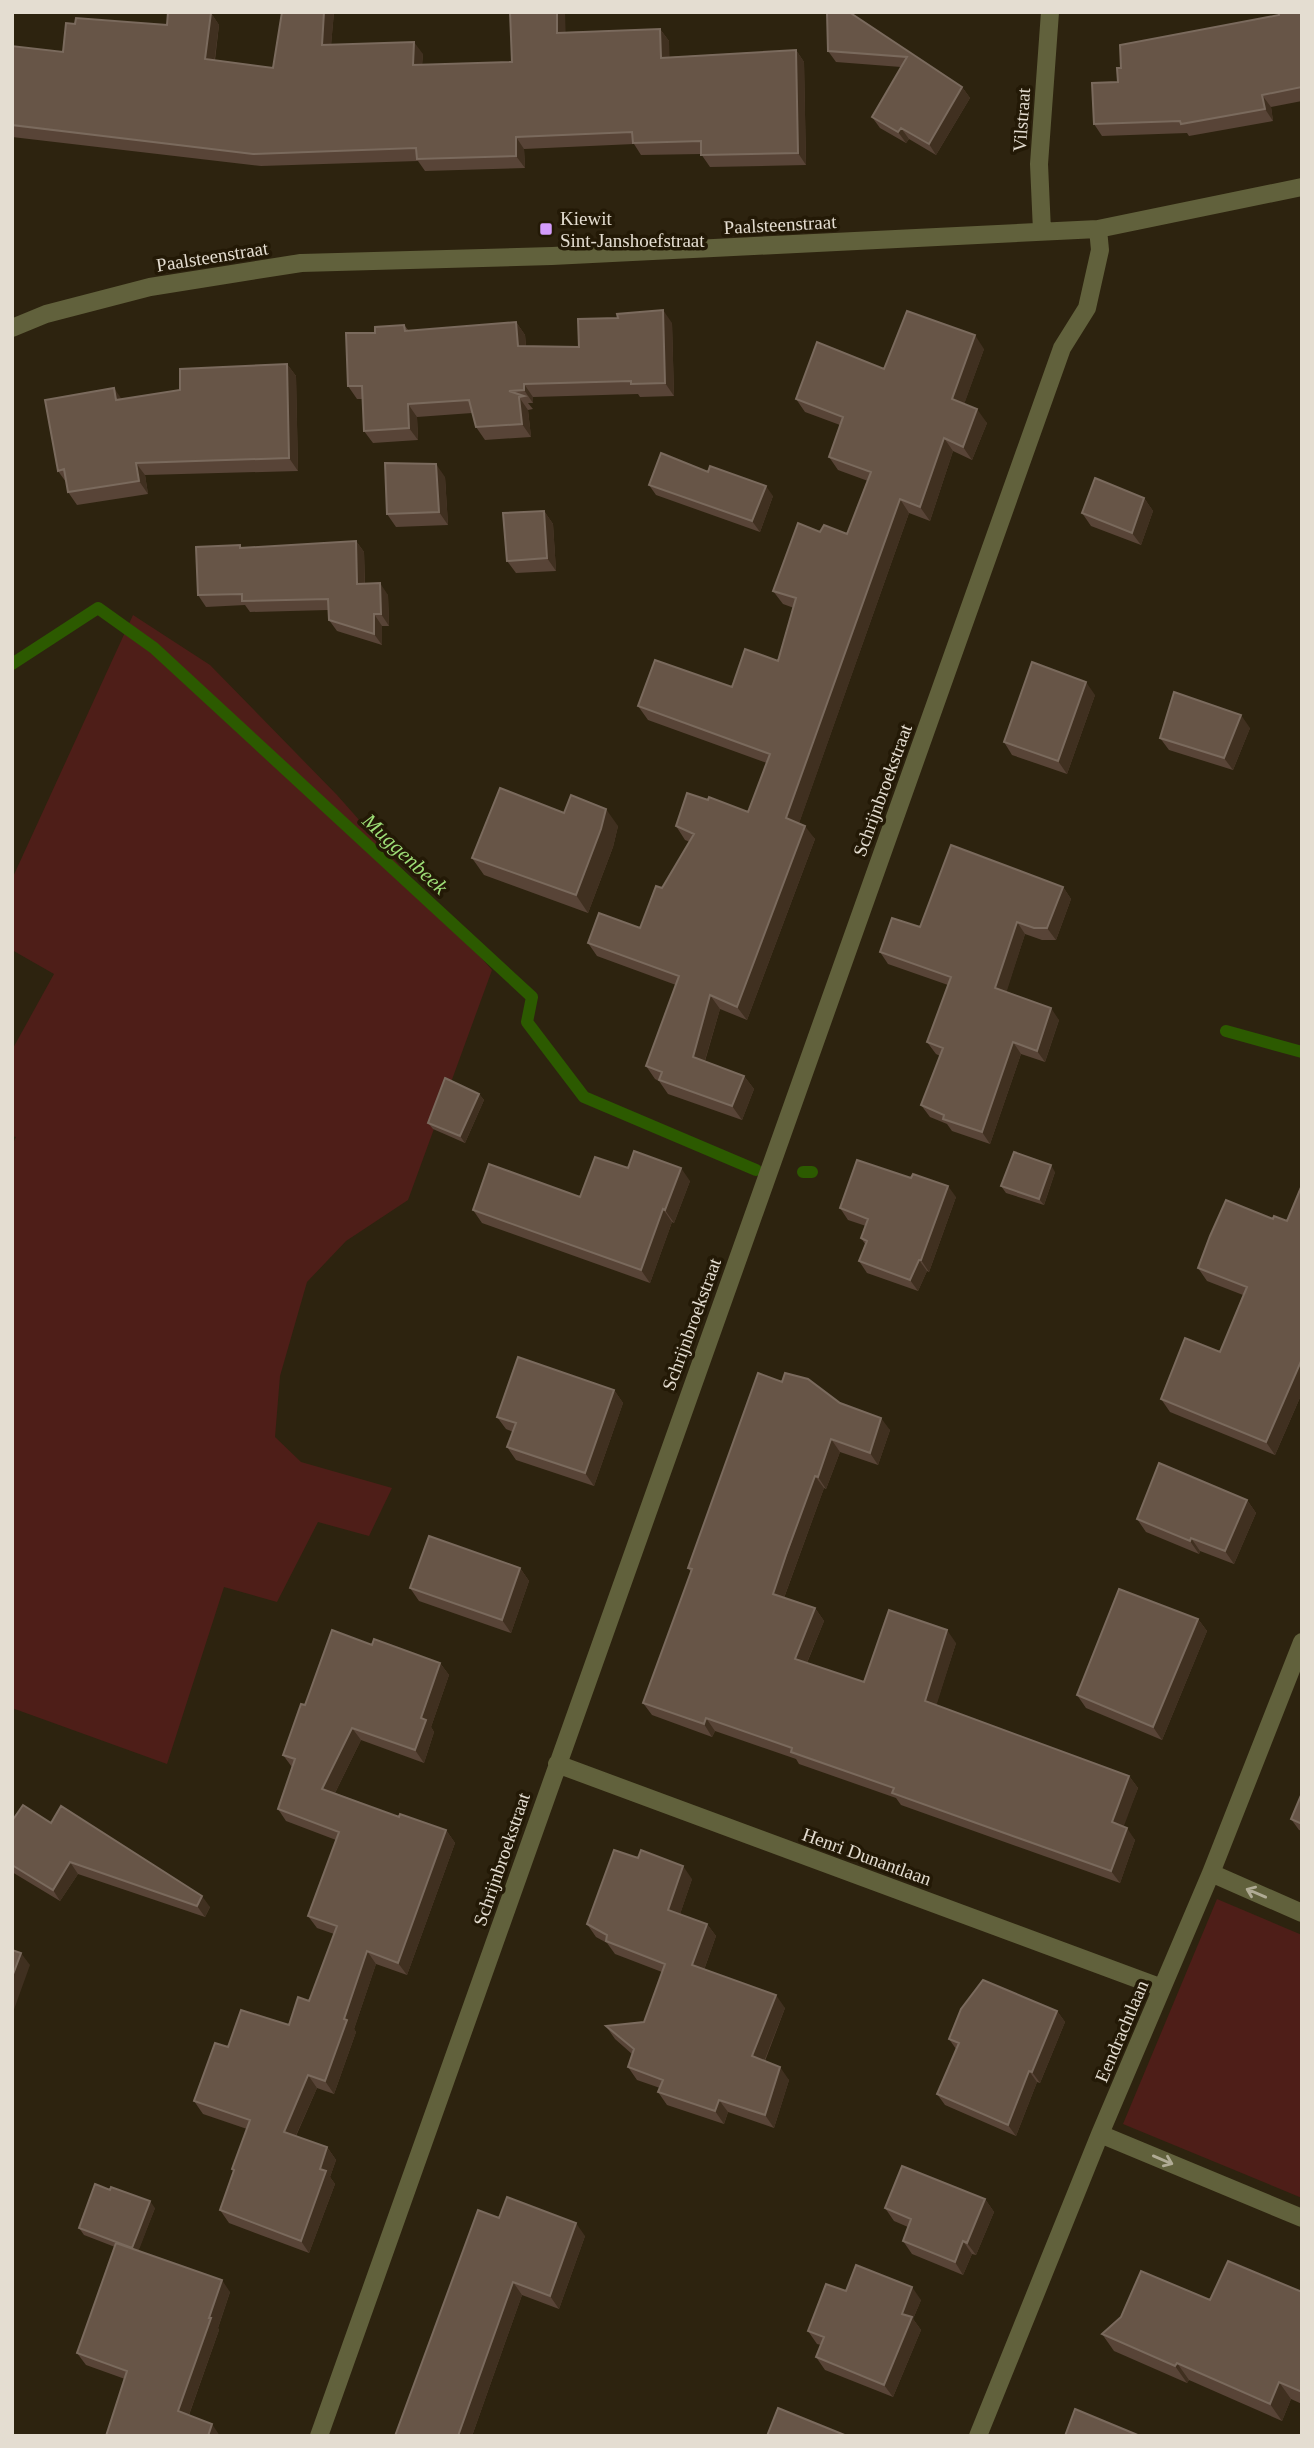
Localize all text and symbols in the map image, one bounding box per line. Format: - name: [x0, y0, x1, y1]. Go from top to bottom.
- street label: Vilstraat: [1009, 87, 1034, 153]
- place label: Kiewit Sint-Janshoefstraat: [560, 208, 705, 251]
- street label: Paalsteenstraat: [723, 211, 838, 238]
- marker: Kiewit Sint-Janshoefstraat: [538, 221, 554, 237]
- street label: Paalsteenstraat: [155, 237, 270, 276]
- street label: Schrijnbroekstraat: [849, 720, 916, 859]
- water label: Muggenbeek: [357, 808, 453, 900]
- street label: Schrijnbroekstraat: [658, 1254, 725, 1393]
- street label: Schrijnbroekstraat: [469, 1789, 534, 1928]
- street label: Henri Dunantlaan: [800, 1823, 935, 1890]
- one-way arrow: [1246, 1886, 1267, 1899]
- street label: Eendrachtlaan: [1091, 1977, 1153, 2085]
- one-way arrow: [1151, 2155, 1173, 2168]

